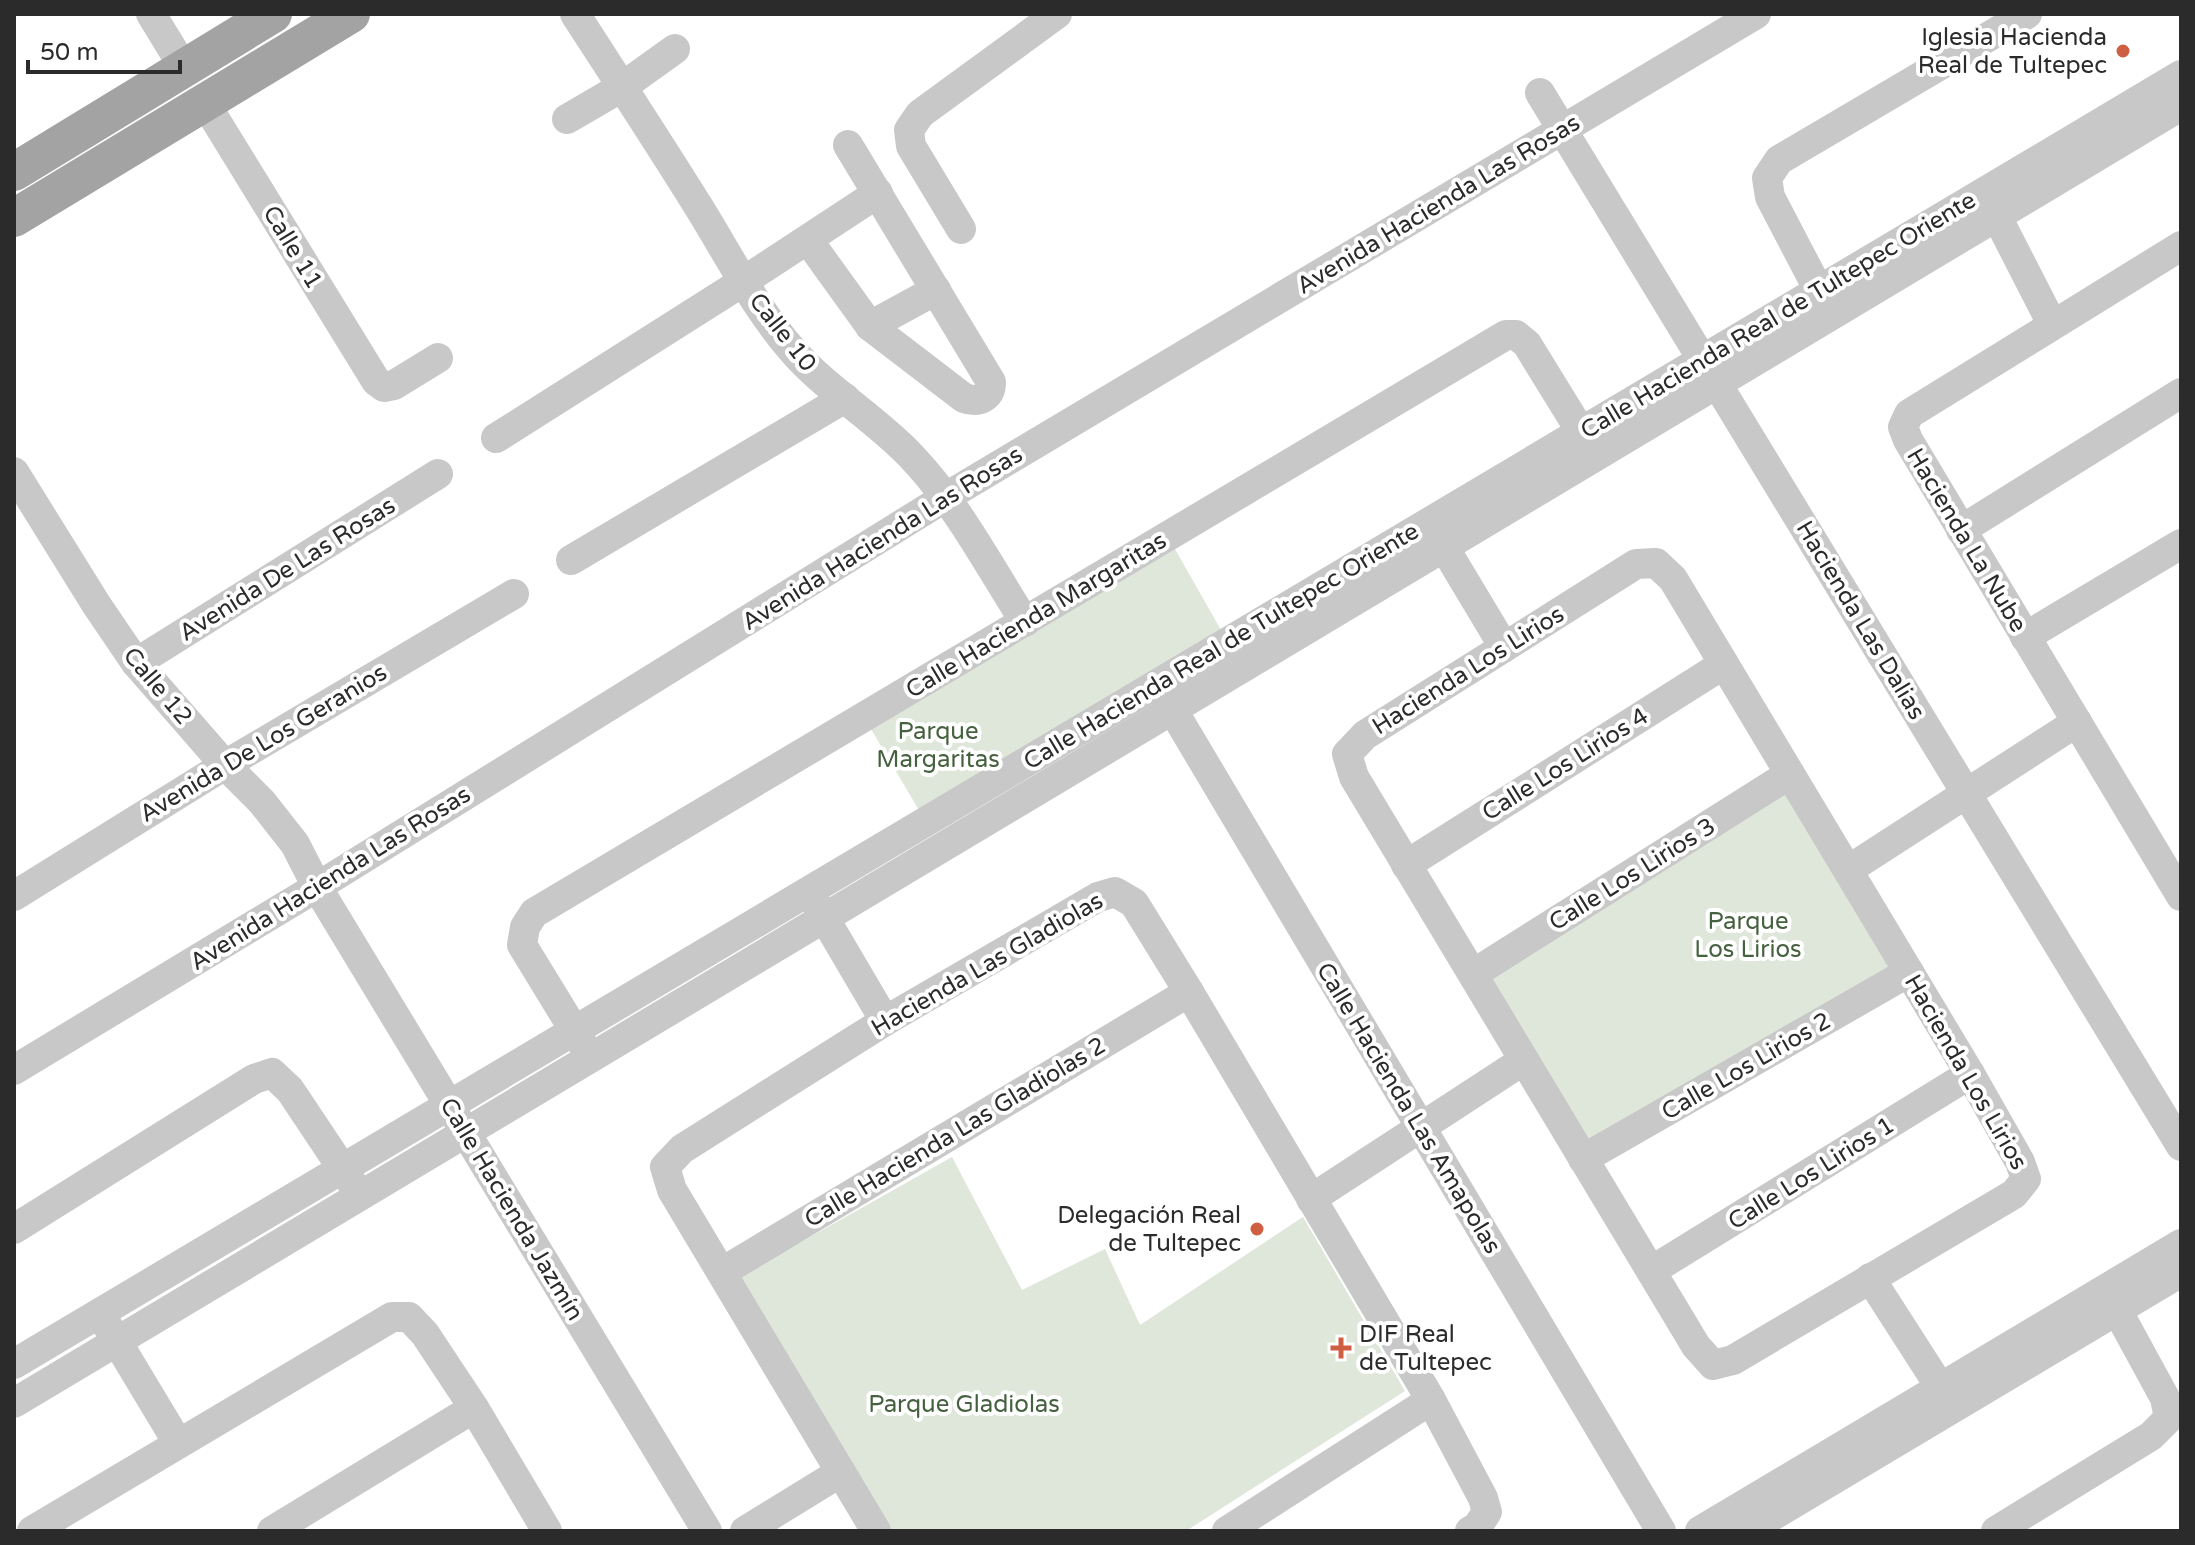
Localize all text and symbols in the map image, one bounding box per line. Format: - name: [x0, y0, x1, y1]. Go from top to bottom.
- place label: Iglesia Hacienda Real de Tultepec: [1918, 23, 2107, 80]
- scale bar: [28, 24, 180, 74]
- text: 50 m: [40, 38, 98, 67]
- marker: Iglesia Hacienda Real de Tultepec: [2114, 42, 2132, 60]
- street label: Avenida Hacienda Las Rosas: [1291, 108, 1585, 301]
- street label: Calle Hacienda Real de Tultepec Oriente: [1575, 186, 1981, 445]
- street label: Calle 11: [256, 200, 329, 294]
- street label: Calle 10: [743, 287, 822, 378]
- street label: Avenida Hacienda Las Rosas: [737, 440, 1028, 637]
- street label: Hacienda La Nube: [1900, 443, 2033, 637]
- street label: Avenida De Las Rosas: [174, 491, 401, 648]
- street label: Hacienda Las Dalias: [1790, 516, 1931, 725]
- street label: Calle Hacienda Real de Tultepec Oriente: [1018, 517, 1424, 776]
- street label: Calle Hacienda Margaritas: [901, 526, 1172, 705]
- street label: Hacienda Los Lirios: [1367, 600, 1570, 741]
- street label: Calle 12: [117, 642, 198, 731]
- street label: Avenida De Los Geranios: [134, 658, 392, 829]
- street label: Calle Los Lirios 4: [1477, 702, 1654, 827]
- park label: Parque Margaritas: [876, 717, 1000, 774]
- street label: Avenida Hacienda Las Rosas: [185, 780, 476, 977]
- street label: Calle Los Lirios 3: [1544, 812, 1721, 937]
- street label: Hacienda Las Gladiolas: [866, 886, 1108, 1043]
- park label: Parque Los Lirios: [1694, 907, 1802, 964]
- street label: Calle Hacienda Las Amapolas: [1310, 957, 1507, 1259]
- street label: Hacienda Los Lirios: [1898, 969, 2033, 1175]
- street label: Calle Los Lirios 2: [1657, 1006, 1836, 1127]
- street label: Calle Hacienda Las Gladiolas 2: [799, 1031, 1111, 1234]
- street label: Calle Hacienda Jazmín: [434, 1093, 590, 1326]
- street label: Calle Los Lirios 1: [1723, 1111, 1900, 1236]
- place label: Delegación Real de Tultepec: [1057, 1201, 1241, 1258]
- marker: Delegación Real de Tultepec: [1248, 1220, 1266, 1238]
- place label: DIF Real de Tultepec: [1359, 1320, 1492, 1377]
- marker: DIF Real de Tultepec: [1330, 1337, 1352, 1359]
- park label: Parque Gladiolas: [868, 1390, 1060, 1419]

